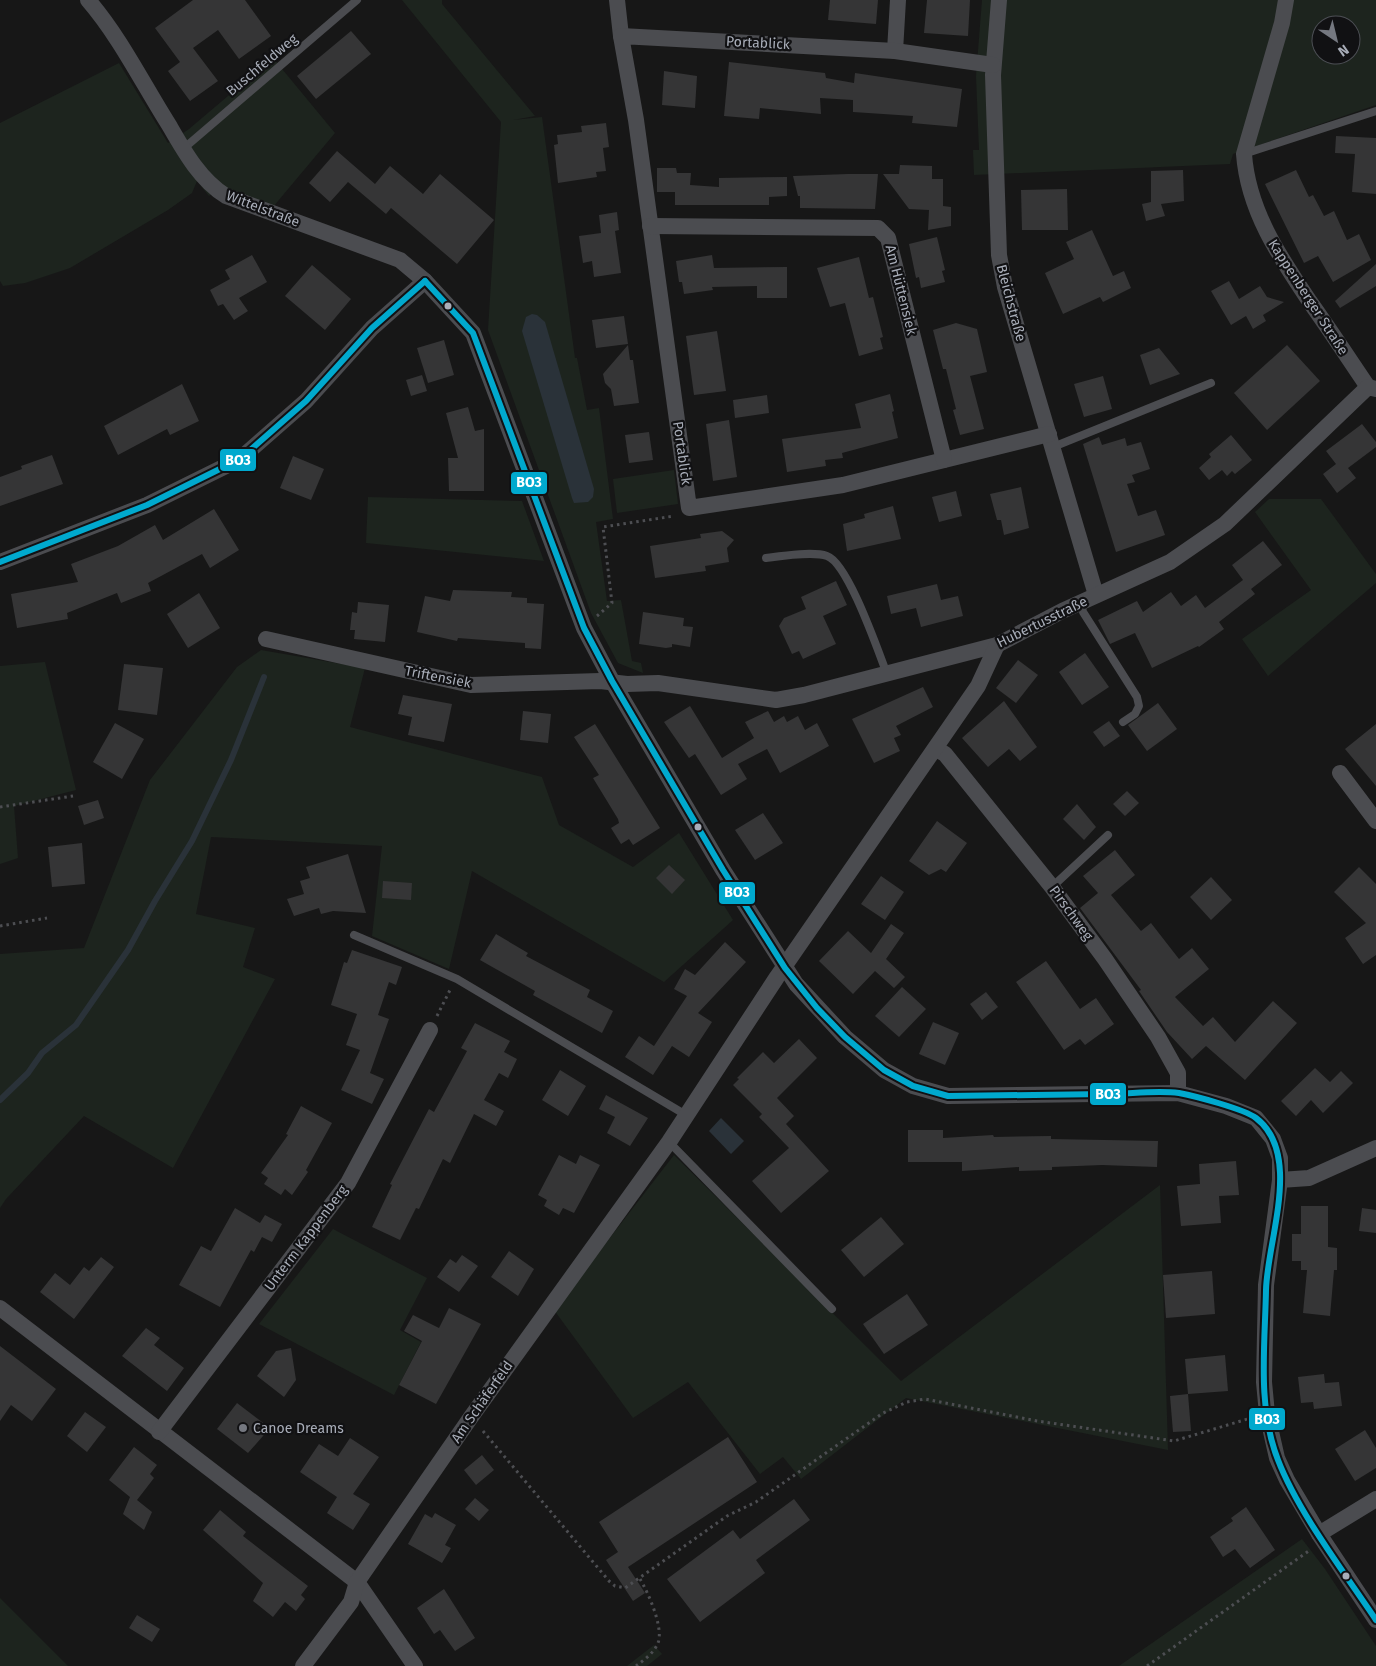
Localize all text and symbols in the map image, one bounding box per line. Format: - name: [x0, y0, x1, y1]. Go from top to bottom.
- north arrow: [1311, 15, 1361, 65]
- street label: Buschfeldweg: [223, 30, 302, 100]
- street label: Portablick: [726, 33, 791, 53]
- text: N: [1334, 41, 1352, 60]
- street label: Wittelstraße: [224, 187, 302, 231]
- street label: Kappenberger Straße: [1264, 236, 1352, 358]
- street label: Am Hüttensiek: [882, 243, 921, 338]
- street label: Bleichstraße: [993, 263, 1029, 343]
- unlabelled marker: [443, 301, 453, 311]
- street label: Portablick: [669, 420, 695, 487]
- line badge: BO3: [219, 448, 257, 472]
- text: BO3: [225, 452, 251, 469]
- line badge: BO3: [510, 471, 548, 495]
- text: BO3: [516, 474, 542, 491]
- street label: Hubertusstraße: [994, 593, 1090, 651]
- street label: Triftensiek: [404, 662, 473, 692]
- unlabelled marker: [693, 822, 703, 832]
- line badge: BO3: [718, 881, 756, 905]
- street label: Pirschweg: [1045, 882, 1097, 944]
- text: BO3: [724, 884, 750, 901]
- line badge: BO3: [1089, 1082, 1127, 1106]
- text: BO3: [1095, 1086, 1121, 1103]
- street label: Unterm Kappenberg: [261, 1181, 352, 1294]
- street label: Am Schäferfeld: [447, 1358, 517, 1446]
- line badge: BO3: [1248, 1407, 1286, 1431]
- text: BO3: [1254, 1411, 1280, 1428]
- place label: Canoe Dreams: [253, 1420, 344, 1437]
- marker: Canoe Dreams: [237, 1422, 249, 1434]
- unlabelled marker: [1341, 1571, 1351, 1581]

